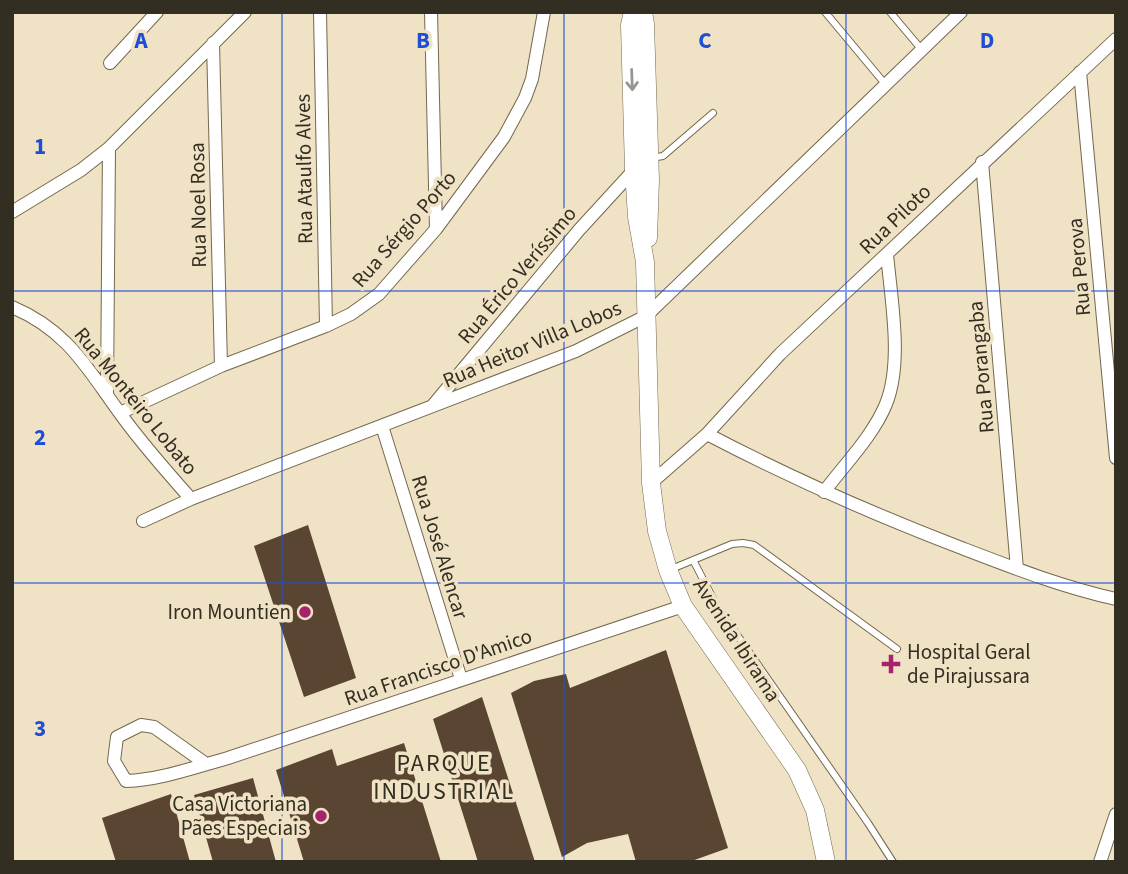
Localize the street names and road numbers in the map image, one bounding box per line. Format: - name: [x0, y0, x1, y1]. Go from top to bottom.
- street label: Rua Ataulfo Alves: [288, 93, 320, 245]
- street label: Rua Noel Rosa: [182, 142, 214, 268]
- street label: Rua Sérgio Porto: [345, 164, 463, 294]
- street label: Rua Piloto: [852, 177, 938, 261]
- street label: Rua Érico Veríssimo: [450, 200, 584, 350]
- street label: Rua Perova: [1060, 217, 1098, 317]
- street label: Rua Heitor Villa Lobos: [438, 293, 626, 395]
- street label: Rua Porangaba: [960, 300, 1002, 434]
- street label: Rua Monteiro Lobato: [67, 321, 205, 481]
- street label: Rua José Alencar: [404, 471, 476, 623]
- street label: Avenida Ibirama: [686, 572, 788, 708]
- street label: Rua Francisco D'Amico: [340, 621, 536, 713]

